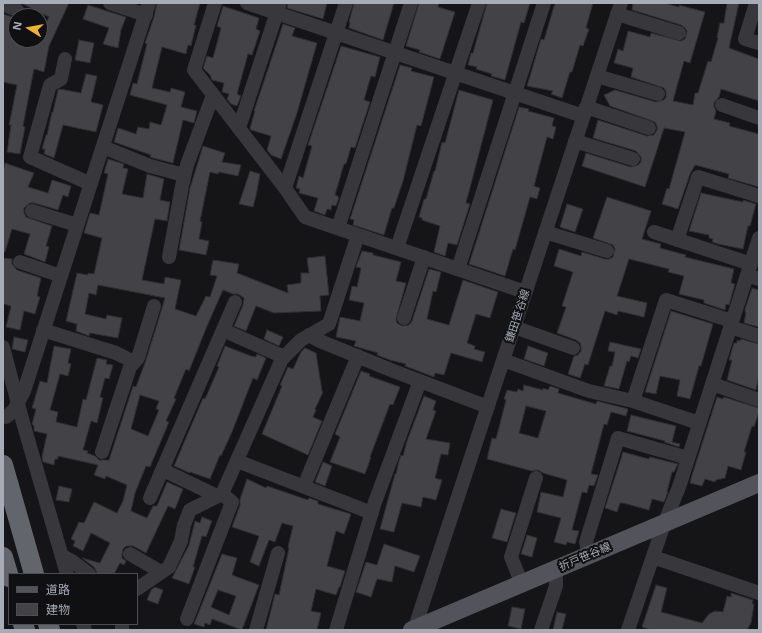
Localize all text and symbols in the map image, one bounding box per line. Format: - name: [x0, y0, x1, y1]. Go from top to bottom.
- north arrow: [8, 8, 48, 48]
- text: N: [8, 20, 25, 32]
- street label: 鎌田笹谷線: [503, 288, 533, 344]
- street label: 折戸笹谷線: [557, 540, 613, 574]
- legend: [8, 573, 138, 625]
- text: 道路: [46, 581, 70, 598]
- text: 建物: [46, 601, 70, 618]

